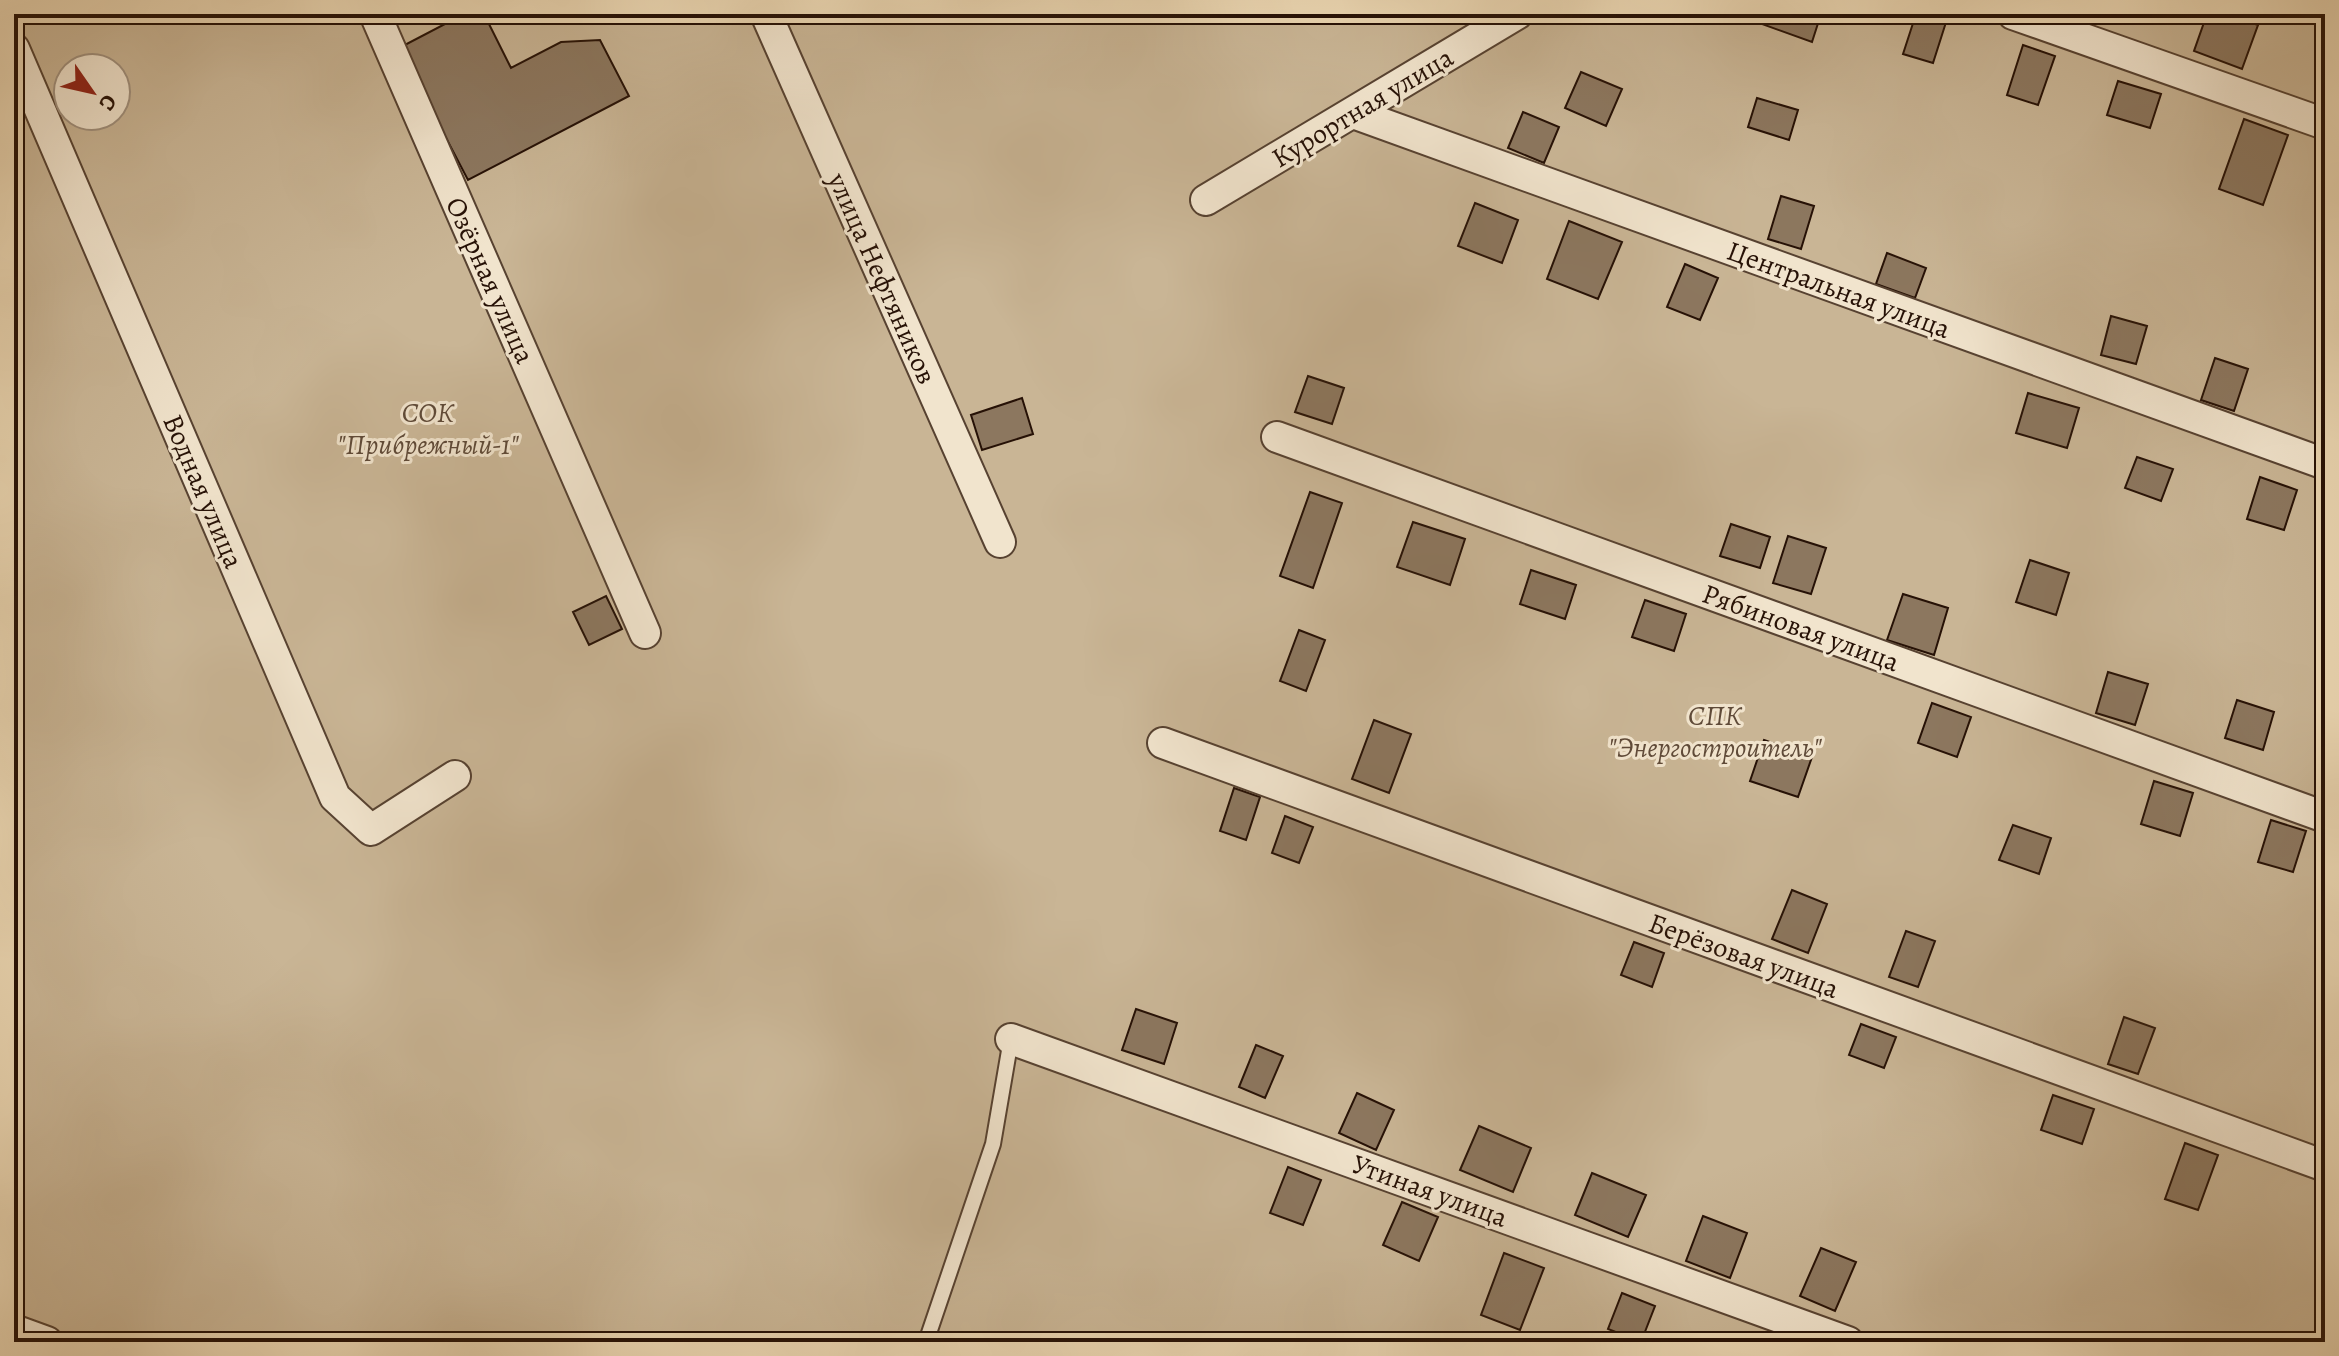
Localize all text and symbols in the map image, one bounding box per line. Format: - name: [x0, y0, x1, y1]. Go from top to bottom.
- street label: Курортная улица: [1265, 39, 1460, 177]
- north arrow: [52, 52, 132, 132]
- text: С: [92, 89, 124, 117]
- street label: улица Нефтяников: [818, 166, 946, 390]
- street label: Озёрная улица: [436, 191, 544, 370]
- street label: Центральная улица: [1722, 232, 1956, 348]
- park label: СОК "Прибрежный-1": [337, 394, 519, 464]
- street label: Водная улица: [154, 408, 253, 574]
- street label: Рябиновая улица: [1697, 575, 1905, 681]
- park label: СПК "Энергостроитель": [1608, 697, 1823, 767]
- street label: Берёзовая улица: [1643, 904, 1844, 1008]
- street label: Утиная улица: [1347, 1145, 1513, 1237]

